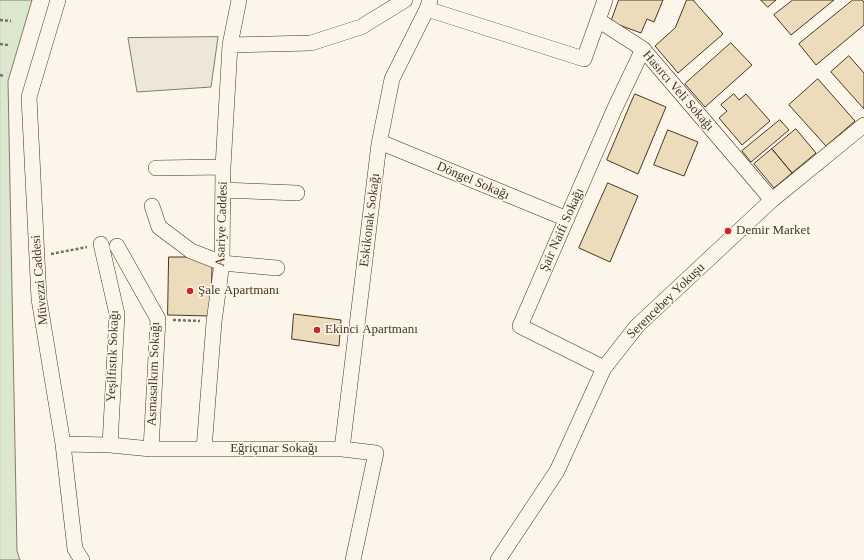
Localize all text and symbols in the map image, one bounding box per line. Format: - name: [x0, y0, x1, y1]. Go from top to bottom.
- street label: Hasırcı Veli Sokağı: [639, 48, 717, 134]
- street label: Döngel Sokağı: [434, 159, 512, 203]
- street label: Eskikonak Sokağı: [357, 172, 383, 268]
- street label: Asariye Caddesi: [213, 181, 231, 267]
- street label: Şair Naifi Sokağı: [537, 186, 587, 274]
- place label: Demir Market: [736, 223, 810, 239]
- marker: Demir Market: [723, 226, 733, 236]
- street label: Müvezzi Caddesi: [28, 234, 52, 326]
- street label: Serencebey Yokuşu: [624, 260, 708, 342]
- place label: Şale Apartmanı: [198, 283, 279, 299]
- marker: Şale Apartmanı: [185, 286, 195, 296]
- street label: Yeşilfıstık Sokağı: [104, 310, 122, 402]
- street label: Asmasalkım Sokağı: [144, 322, 164, 426]
- place label: Ekinci Apartmanı: [325, 322, 418, 338]
- marker: Ekinci Apartmanı: [312, 325, 322, 335]
- street label: Eğriçınar Sokağı: [230, 441, 318, 457]

